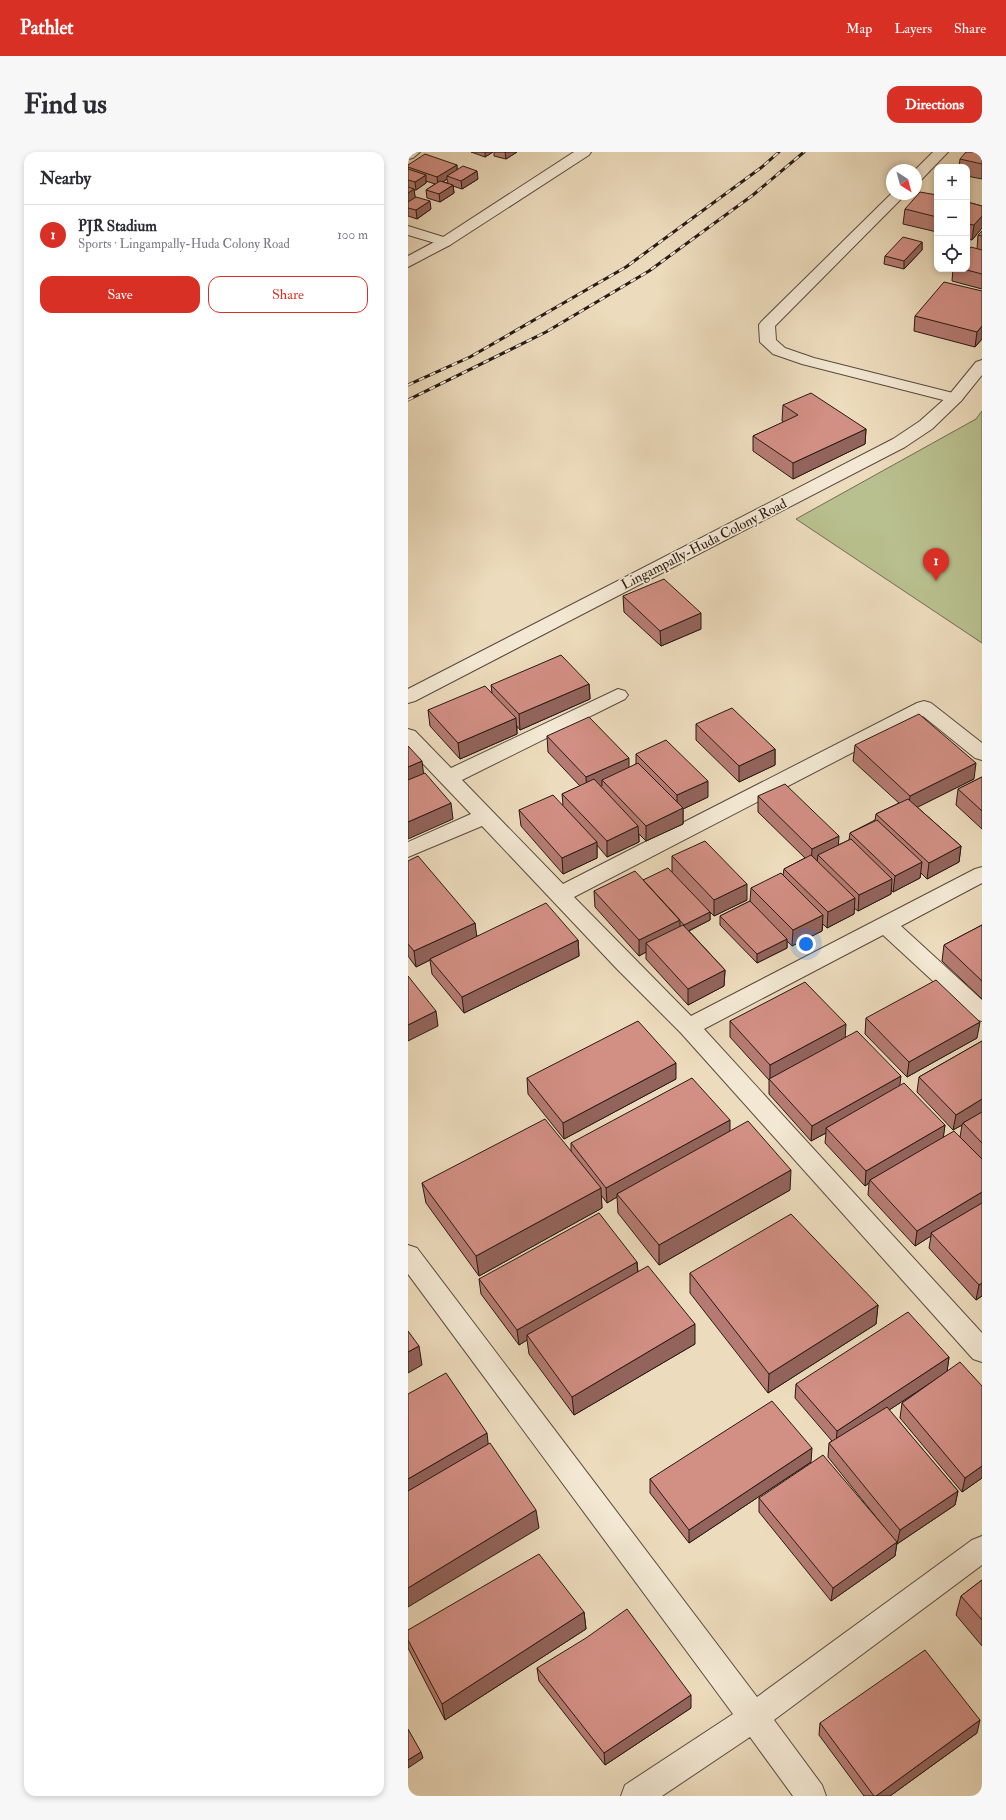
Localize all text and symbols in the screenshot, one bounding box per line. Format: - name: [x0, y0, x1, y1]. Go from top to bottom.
- text: Pathlet: [20, 16, 74, 40]
- text: Map: [846, 20, 872, 37]
- text: Layers: [894, 20, 932, 37]
- text: Share: [954, 20, 986, 37]
- button: Directions: [887, 86, 982, 123]
- text: Find us: [24, 87, 107, 122]
- north arrow: [886, 164, 922, 200]
- map controls: [934, 164, 970, 272]
- button: +: [934, 164, 970, 200]
- text: Nearby: [40, 168, 91, 189]
- button: −: [934, 200, 970, 236]
- text: PJR Stadium: [78, 217, 157, 236]
- text: 1: [51, 227, 55, 243]
- text: 100 m: [337, 227, 368, 243]
- text: Sports · Lingampally-Huda Colony Road: [78, 236, 290, 252]
- button: locate: [934, 236, 970, 272]
- button: Save: [40, 276, 200, 313]
- button: Share: [208, 276, 368, 313]
- street label: Lingampally-Huda Colony Road: [618, 495, 790, 594]
- pin: 1: [923, 548, 949, 581]
- your location: [796, 934, 816, 954]

